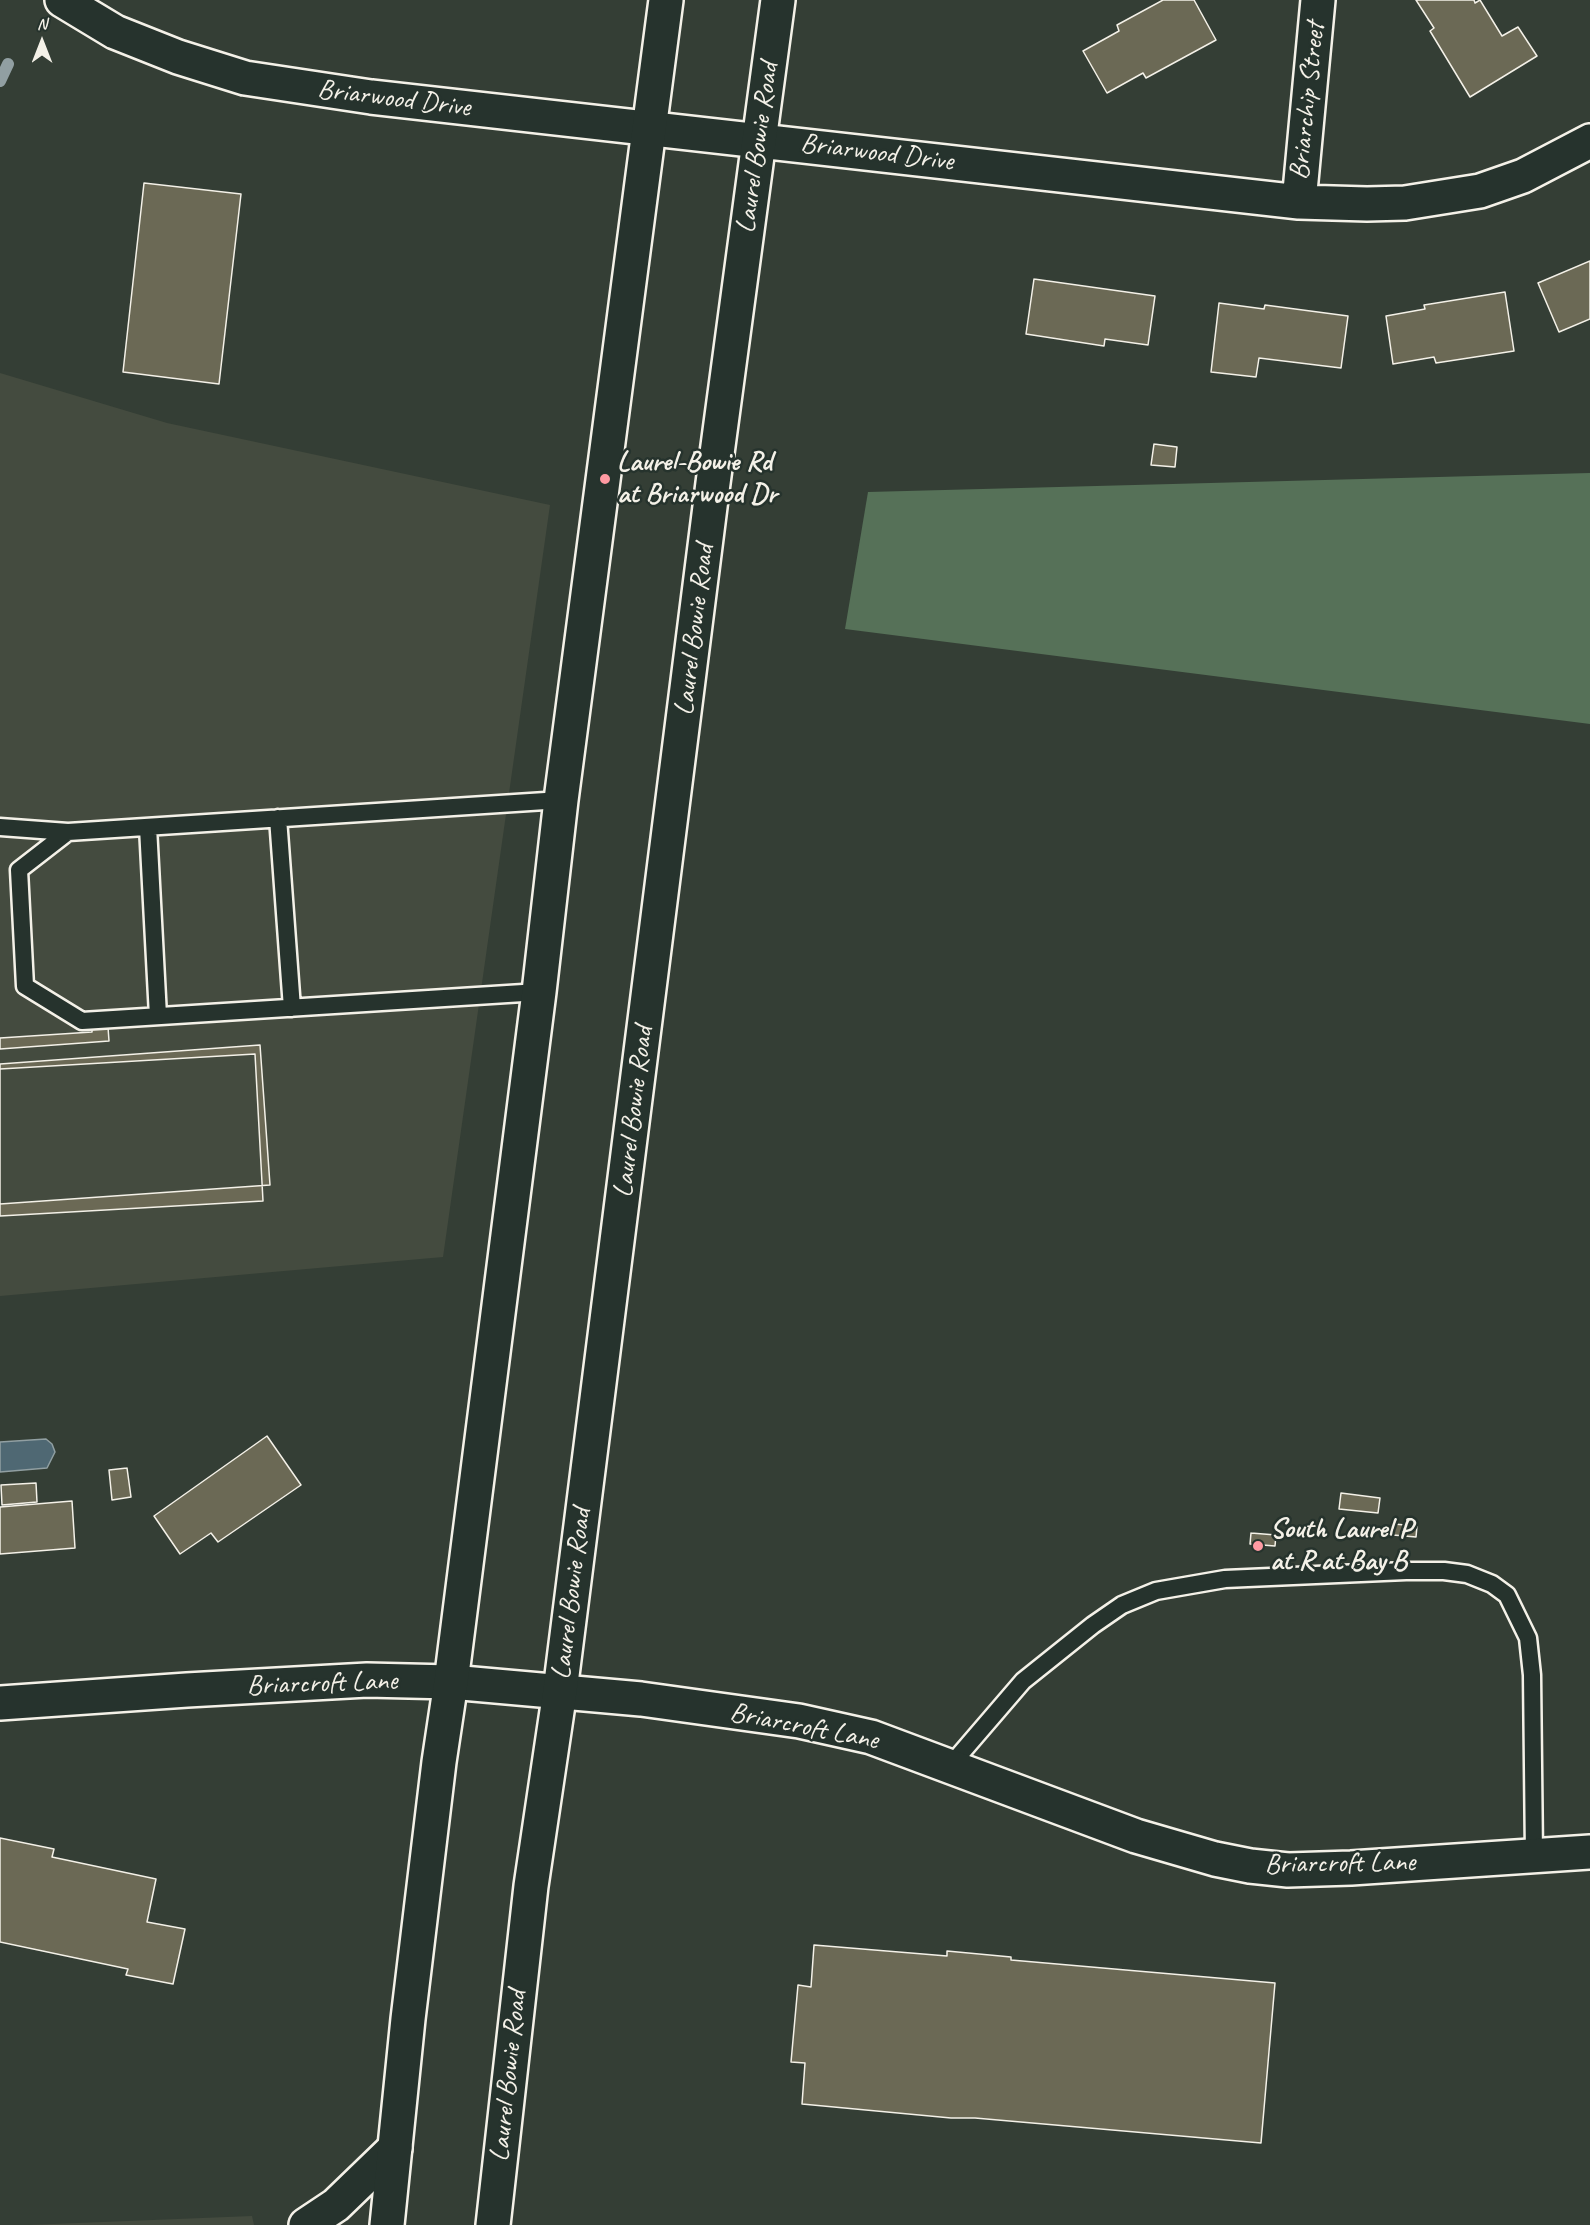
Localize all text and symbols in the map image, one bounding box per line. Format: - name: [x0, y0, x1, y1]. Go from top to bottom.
- north arrow: [12, 12, 72, 72]
- text: N: [37, 14, 47, 34]
- street label: Briarchip Street: [1283, 21, 1333, 181]
- street label: Laurel Bowie Road: [729, 61, 787, 235]
- street label: Briarwood Drive: [316, 73, 472, 125]
- street label: Briarwood Drive: [799, 127, 955, 179]
- place label: Laurel-Bowie Rd at Briarwood Dr: [617, 446, 777, 512]
- marker: Laurel-Bowie Rd at Briarwood Dr: [598, 472, 612, 486]
- street label: Laurel Bowie Road: [668, 543, 722, 717]
- street label: Laurel Bowie Road: [607, 1025, 661, 1199]
- street label: Laurel Bowie Road: [545, 1507, 599, 1681]
- place label: South Laurel P at R at Bay B: [1270, 1513, 1412, 1579]
- marker: South Laurel P at R at Bay B: [1251, 1539, 1265, 1553]
- street label: Briarcroft Lane: [246, 1665, 398, 1703]
- street label: Briarcroft Lane: [727, 1696, 881, 1758]
- street label: Briarcroft Lane: [1264, 1846, 1416, 1882]
- street label: Laurel Bowie Road: [483, 1989, 535, 2163]

